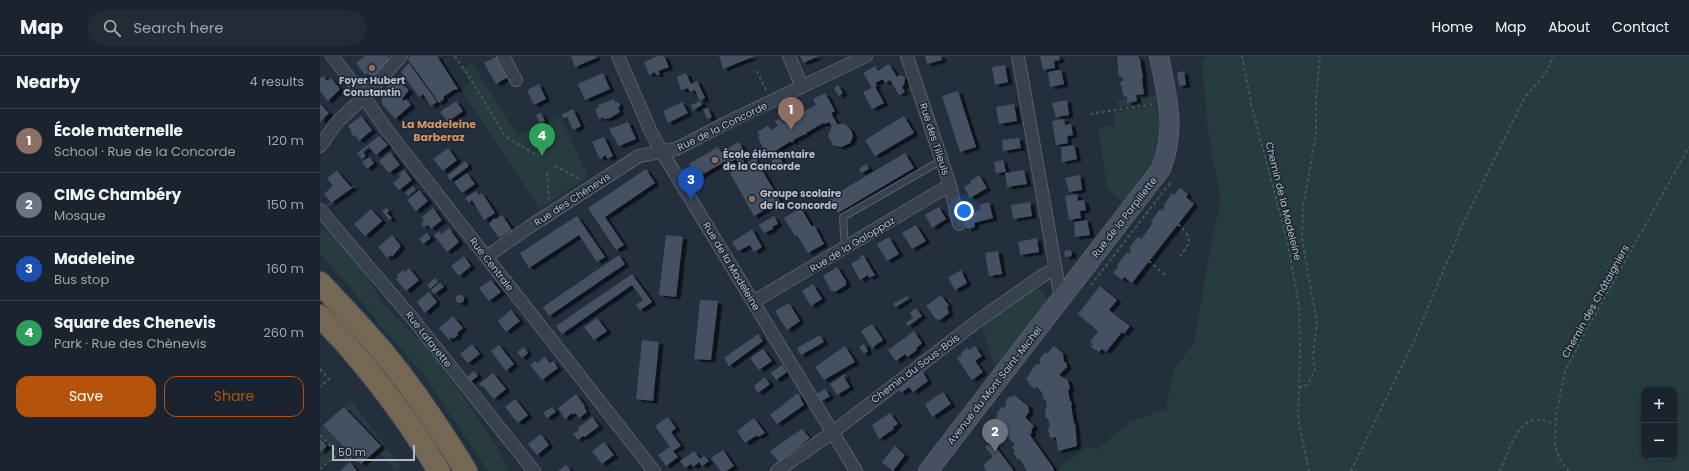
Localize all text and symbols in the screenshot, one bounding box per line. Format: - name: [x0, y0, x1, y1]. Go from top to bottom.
- search box: [87, 10, 367, 46]
- text: Map: [20, 14, 63, 41]
- icon: search: [101, 17, 123, 39]
- text: Search here: [133, 17, 224, 38]
- text: Home: [1431, 17, 1473, 37]
- text: Map: [1495, 17, 1526, 37]
- text: About: [1548, 17, 1590, 37]
- text: Contact: [1612, 17, 1669, 37]
- marker: Foyer Hubert Constantin: [367, 63, 377, 73]
- text: Nearby: [16, 70, 80, 94]
- text: 4 results: [250, 72, 304, 91]
- place label: Foyer Hubert Constantin: [339, 73, 405, 100]
- pin: 1: [778, 97, 804, 130]
- street label: Rue de la Concorde: [675, 98, 770, 155]
- street label: Rue des Tilleuls: [916, 101, 953, 177]
- district label: La Madeleine Barberaz: [402, 116, 476, 145]
- text: École maternelle: [54, 120, 183, 141]
- pin: 4: [529, 123, 555, 156]
- text: 1: [27, 131, 31, 150]
- text: 120 m: [267, 131, 304, 150]
- street label: Chemin de la Madeleine: [1262, 140, 1306, 262]
- text: School · Rue de la Concorde: [54, 142, 236, 161]
- place label: École élémentaire de la Concorde: [723, 147, 815, 174]
- marker: École élémentaire de la Concorde: [710, 155, 720, 165]
- pin: 3: [678, 167, 704, 200]
- street label: Rue des Chènevis: [531, 169, 613, 230]
- street label: Rue de la Parpillette: [1088, 174, 1161, 261]
- text: CIMG Chambéry: [54, 184, 181, 205]
- place label: Groupe scolaire de la Concorde: [760, 186, 841, 213]
- marker: Groupe scolaire de la Concorde: [747, 194, 757, 204]
- text: 2: [25, 195, 33, 214]
- text: 150 m: [267, 195, 304, 214]
- your location: [954, 201, 974, 221]
- text: Mosque: [54, 206, 105, 225]
- street label: Rue de la Galoppaz: [807, 213, 898, 276]
- street label: Rue de la Madeleine: [699, 219, 764, 313]
- street label: Rue Centrale: [466, 234, 517, 294]
- street label: Chemin des Châtaigniers: [1558, 242, 1633, 361]
- text: Madeleine: [54, 248, 135, 269]
- text: 3: [25, 259, 33, 278]
- text: 160 m: [267, 259, 304, 278]
- text: Bus stop: [54, 270, 109, 289]
- street label: Rue Lafayette: [402, 308, 455, 371]
- text: Square des Chenevis: [54, 312, 216, 333]
- text: 4: [25, 323, 33, 342]
- text: 260 m: [263, 323, 304, 342]
- street label: Avenue du Mont Saint-Michel: [943, 323, 1045, 448]
- street label: Chemin du Sous-Bois: [868, 330, 963, 407]
- text: Park · Rue des Chènevis: [54, 334, 207, 353]
- button: Save: [16, 376, 156, 417]
- button: Share: [164, 376, 304, 417]
- map controls: [1641, 387, 1677, 459]
- button: +: [1641, 387, 1677, 423]
- pin: 2: [982, 419, 1008, 452]
- button: −: [1641, 423, 1677, 459]
- scale bar: [332, 443, 415, 462]
- text: 50 m: [338, 444, 366, 460]

